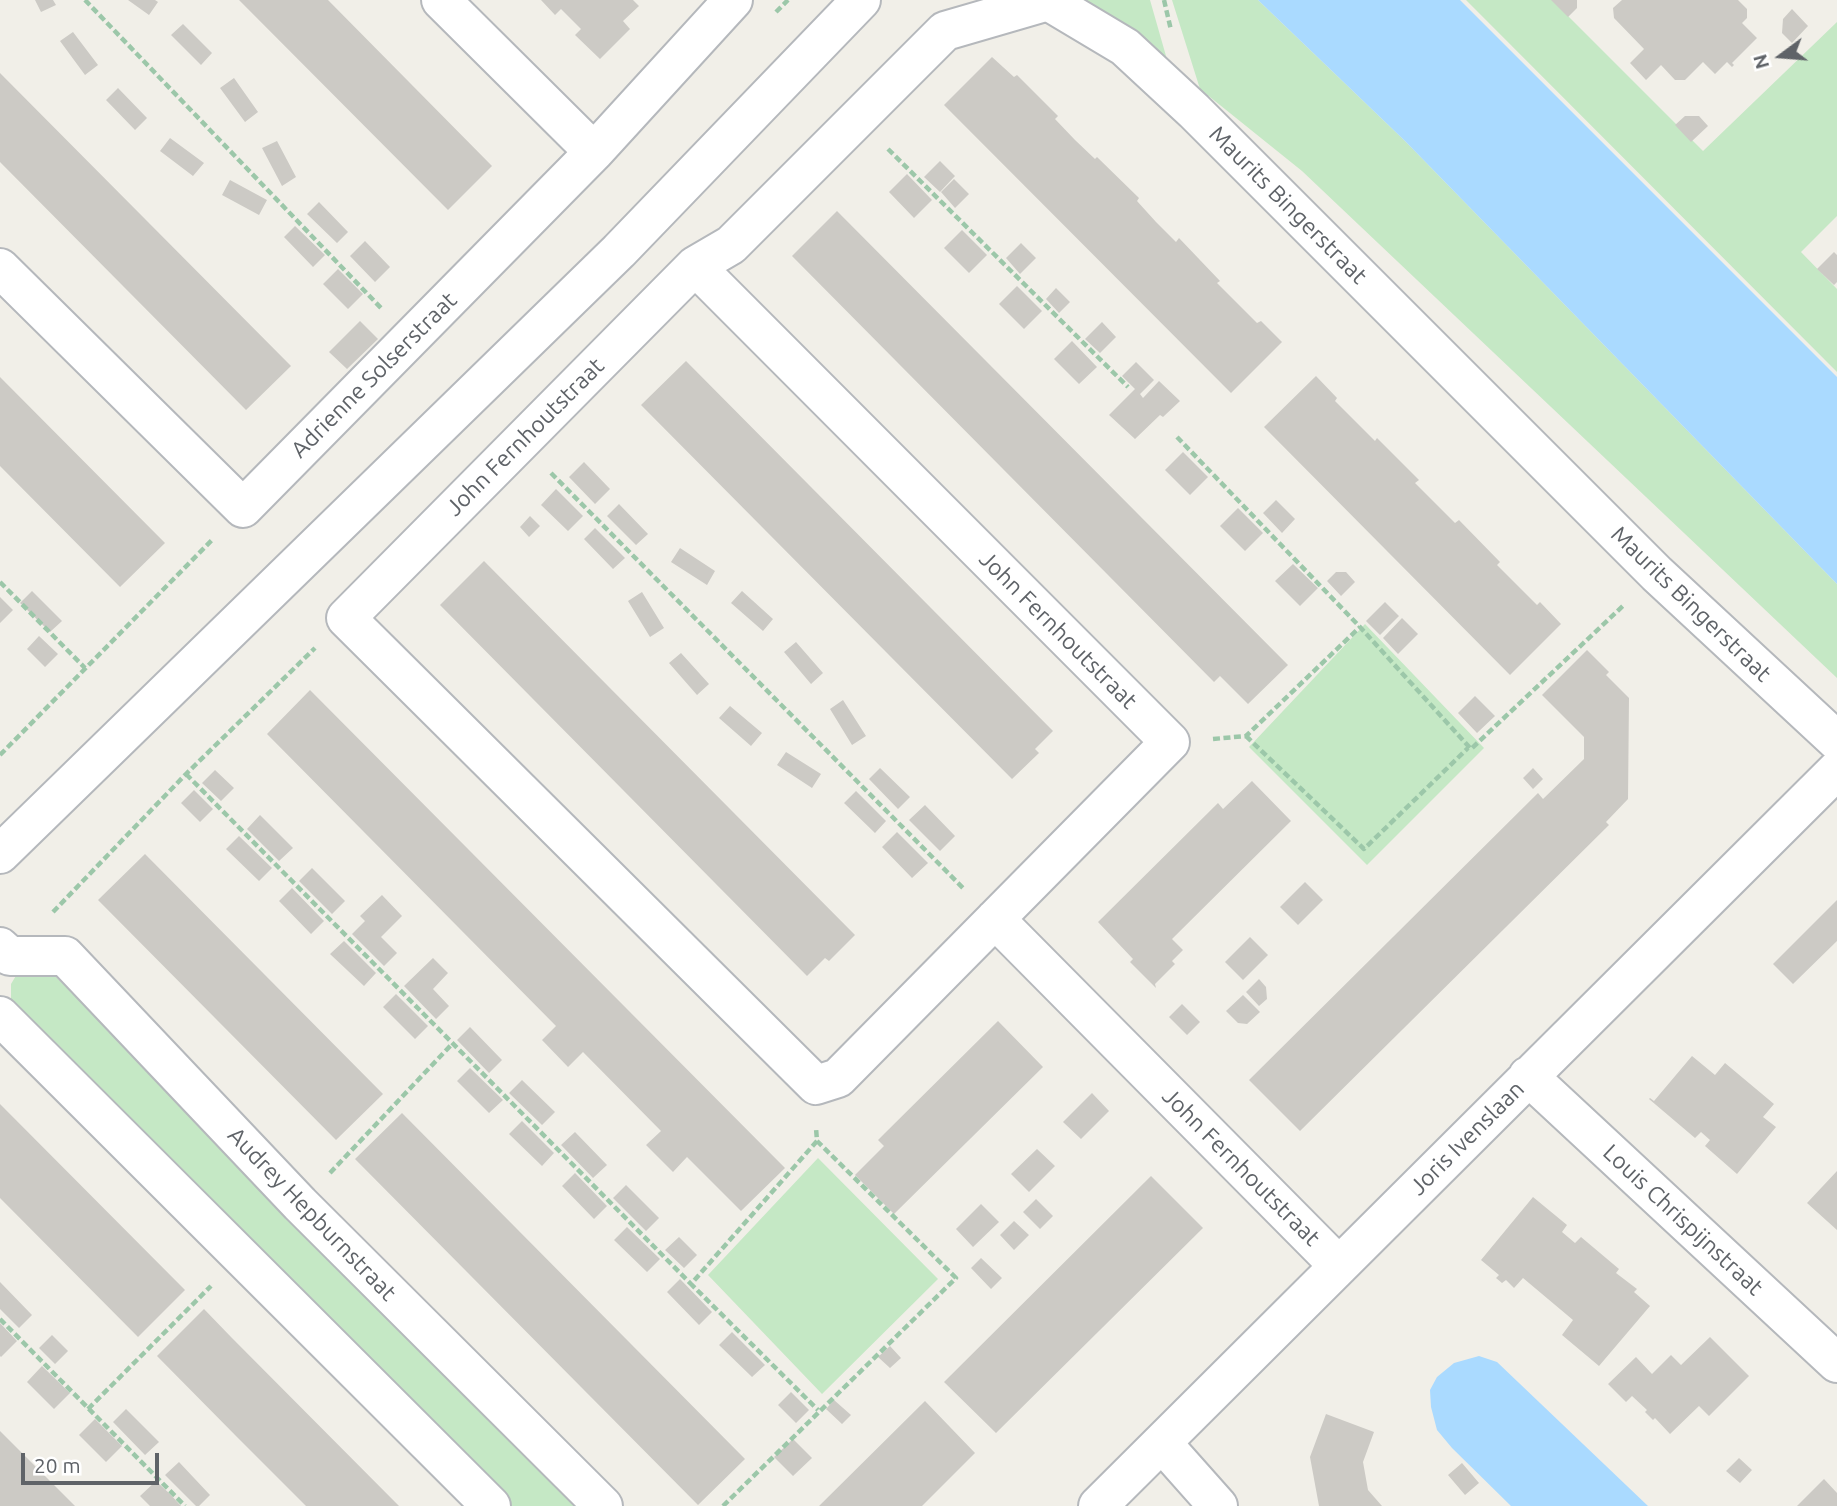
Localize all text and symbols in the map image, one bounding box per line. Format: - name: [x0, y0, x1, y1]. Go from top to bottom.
- north arrow: [1746, 21, 1816, 91]
- text: N: [1748, 52, 1773, 72]
- street label: Maurits Bingerstraat: [1203, 120, 1373, 290]
- street label: Adrienne Solserstraat: [285, 286, 463, 464]
- street label: John Fernhoutstraat: [440, 352, 610, 522]
- street label: Maurits Bingerstraat: [1605, 520, 1777, 688]
- street label: John Fernhoutstraat: [973, 545, 1143, 715]
- street label: Joris Ivenslaan: [1404, 1075, 1530, 1201]
- street label: John Fernhoutstraat: [1156, 1082, 1326, 1252]
- street label: Audrey Hepburnstraat: [222, 1122, 402, 1306]
- street label: Louis Chrispijnstraat: [1597, 1139, 1769, 1301]
- scale bar: [24, 1440, 163, 1484]
- text: 20 m: [34, 1453, 81, 1477]

